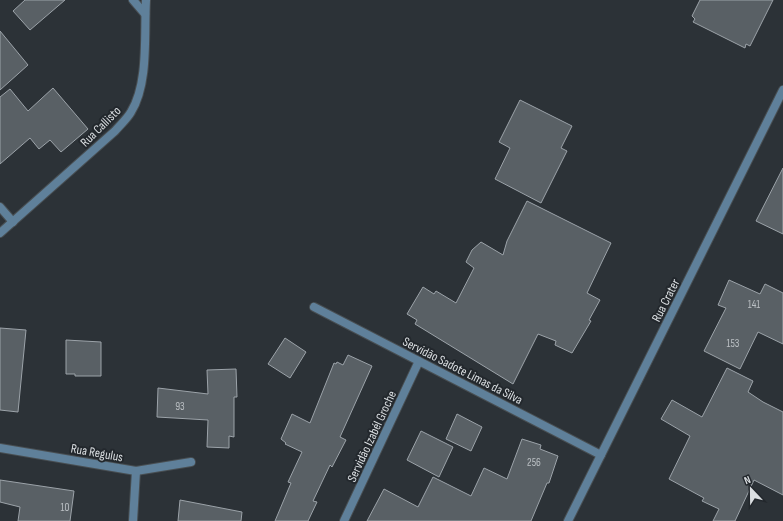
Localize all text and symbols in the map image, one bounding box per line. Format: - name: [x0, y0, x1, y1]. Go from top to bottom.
- street label: Rua Callisto: [77, 103, 124, 150]
- street label: Rua Crater: [648, 276, 684, 325]
- house number: 141: [748, 298, 760, 311]
- street label: Servidão Sadote Limas da Silva: [400, 334, 525, 408]
- house number: 153: [727, 337, 740, 350]
- street label: Servidão Izabél Groche: [344, 388, 400, 485]
- house number: 93: [175, 400, 185, 413]
- street label: Rua Regulus: [69, 441, 125, 465]
- house number: 256: [527, 456, 541, 469]
- north arrow: [731, 469, 771, 509]
- text: N: [742, 473, 753, 487]
- house number: 10: [61, 501, 69, 514]

